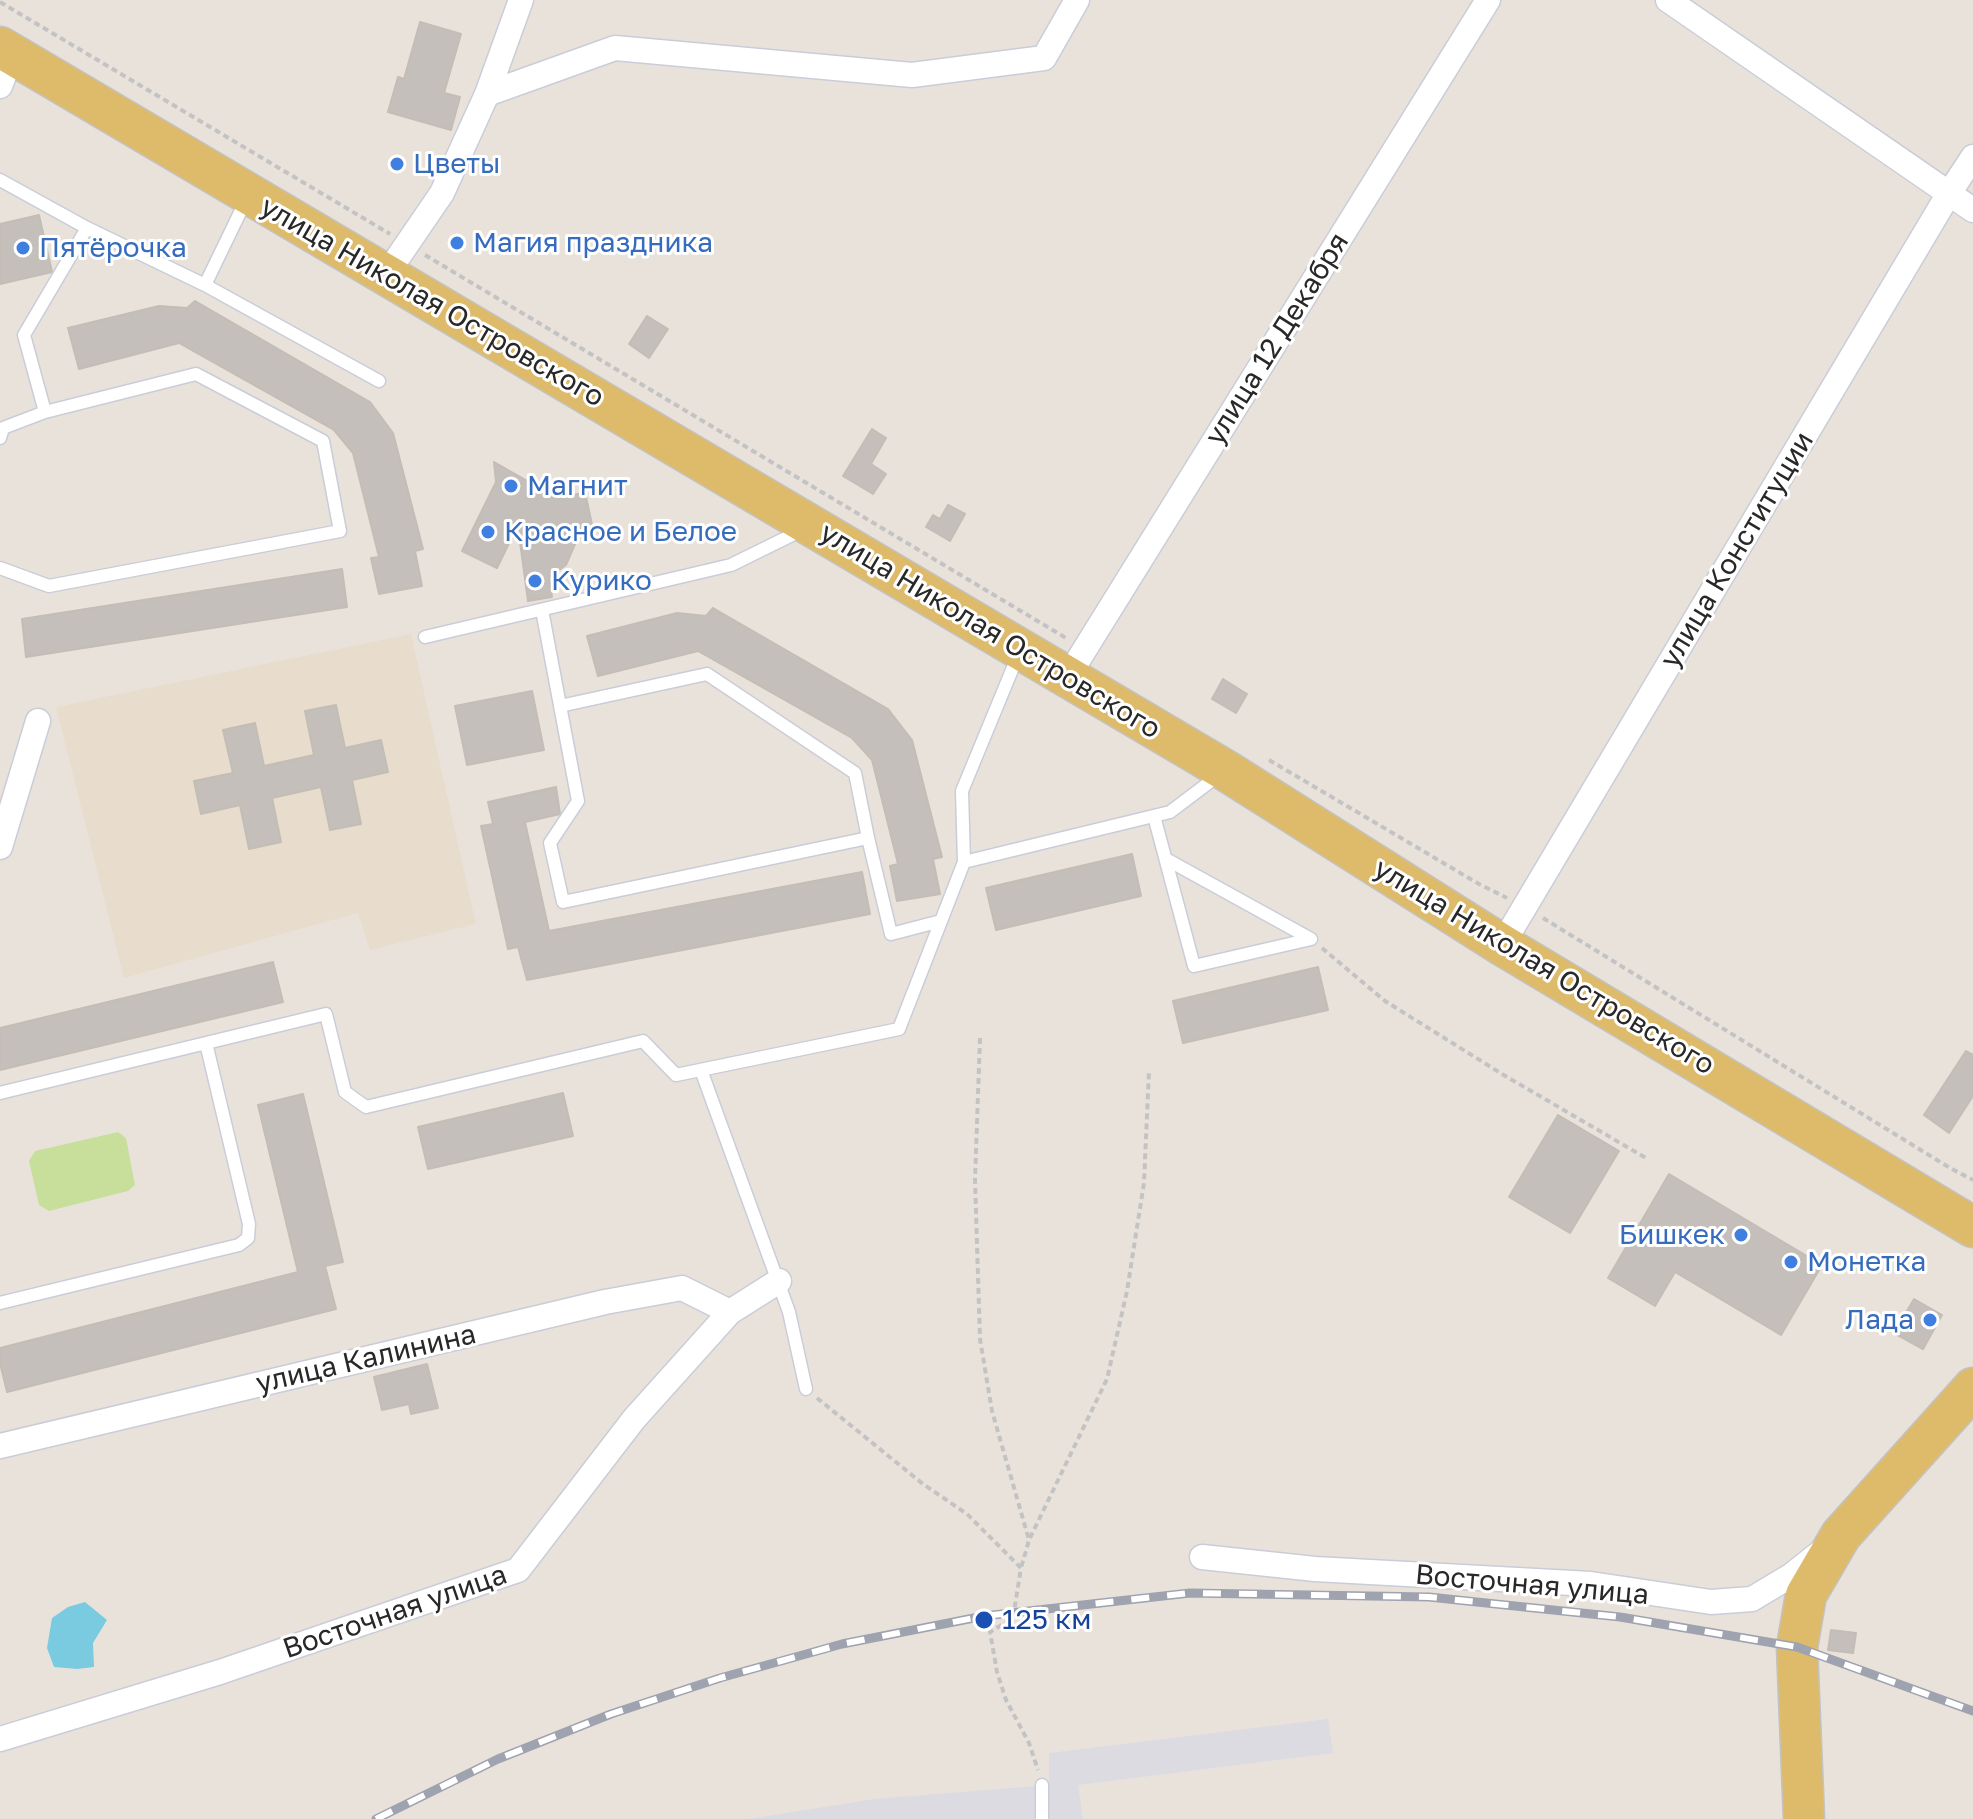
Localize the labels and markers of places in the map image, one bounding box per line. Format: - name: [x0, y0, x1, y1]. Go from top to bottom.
- place label: Цветы: [413, 147, 500, 181]
- marker: Цветы: [388, 155, 406, 173]
- place label: Магия праздника: [473, 226, 713, 260]
- place label: Пятёрочка: [39, 231, 187, 265]
- marker: Магия праздника: [448, 234, 466, 252]
- marker: Пятёрочка: [14, 239, 32, 257]
- place label: Магнит: [527, 469, 628, 503]
- marker: Магнит: [502, 477, 520, 495]
- place label: Красное и Белое: [504, 515, 737, 549]
- marker: Красное и Белое: [479, 523, 497, 541]
- place label: Курико: [551, 564, 652, 598]
- marker: Курико: [526, 572, 544, 590]
- place label: Бишкек: [1619, 1218, 1725, 1252]
- marker: Бишкек: [1732, 1226, 1750, 1244]
- place label: Монетка: [1807, 1245, 1926, 1279]
- marker: Монетка: [1782, 1253, 1800, 1271]
- place label: Лада: [1845, 1303, 1914, 1337]
- marker: Лада: [1921, 1311, 1939, 1329]
- place label: 125 км: [1002, 1603, 1091, 1637]
- marker: 125 км: [973, 1609, 995, 1631]

